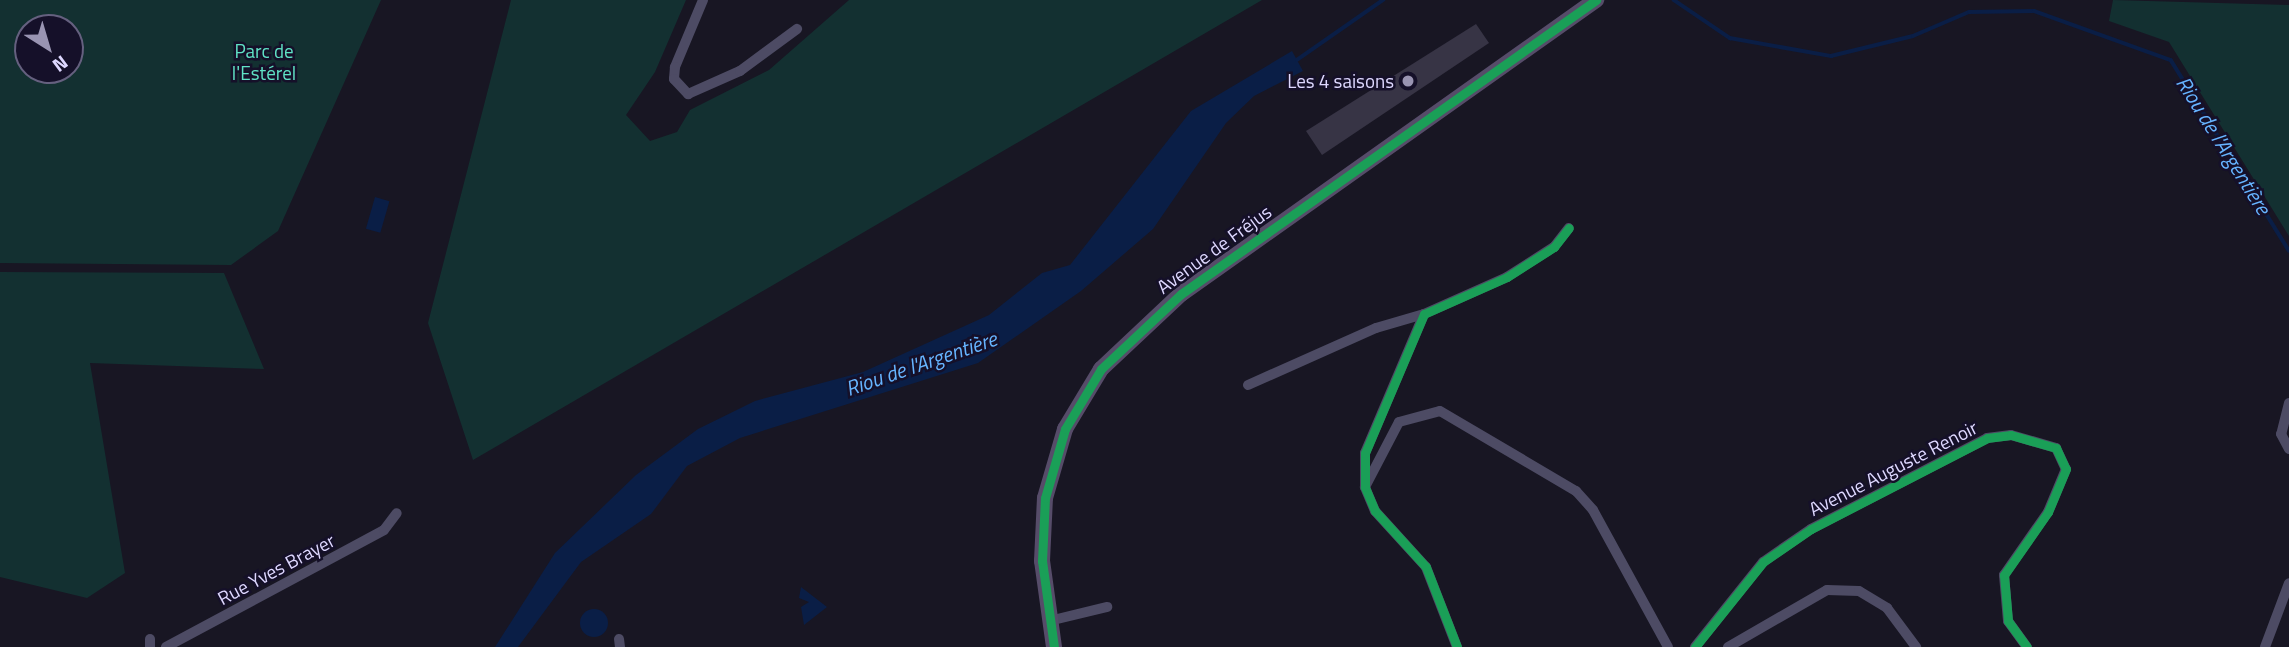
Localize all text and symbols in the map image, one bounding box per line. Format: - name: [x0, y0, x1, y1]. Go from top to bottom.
- north arrow: [14, 14, 84, 84]
- park label: Parc de l'Estérel: [232, 40, 296, 84]
- text: N: [47, 49, 75, 80]
- place label: Les 4 saisons: [1287, 70, 1394, 92]
- water label: Riou de l'Argentière: [2171, 71, 2277, 219]
- marker: Les 4 saisons: [1400, 73, 1416, 89]
- street label: Avenue de Fréjus: [1152, 200, 1276, 298]
- water label: Riou de l'Argentière: [842, 325, 1000, 401]
- street label: Avenue Auguste Renoir: [1805, 416, 1981, 520]
- street label: Rue Yves Brayer: [214, 529, 338, 609]

